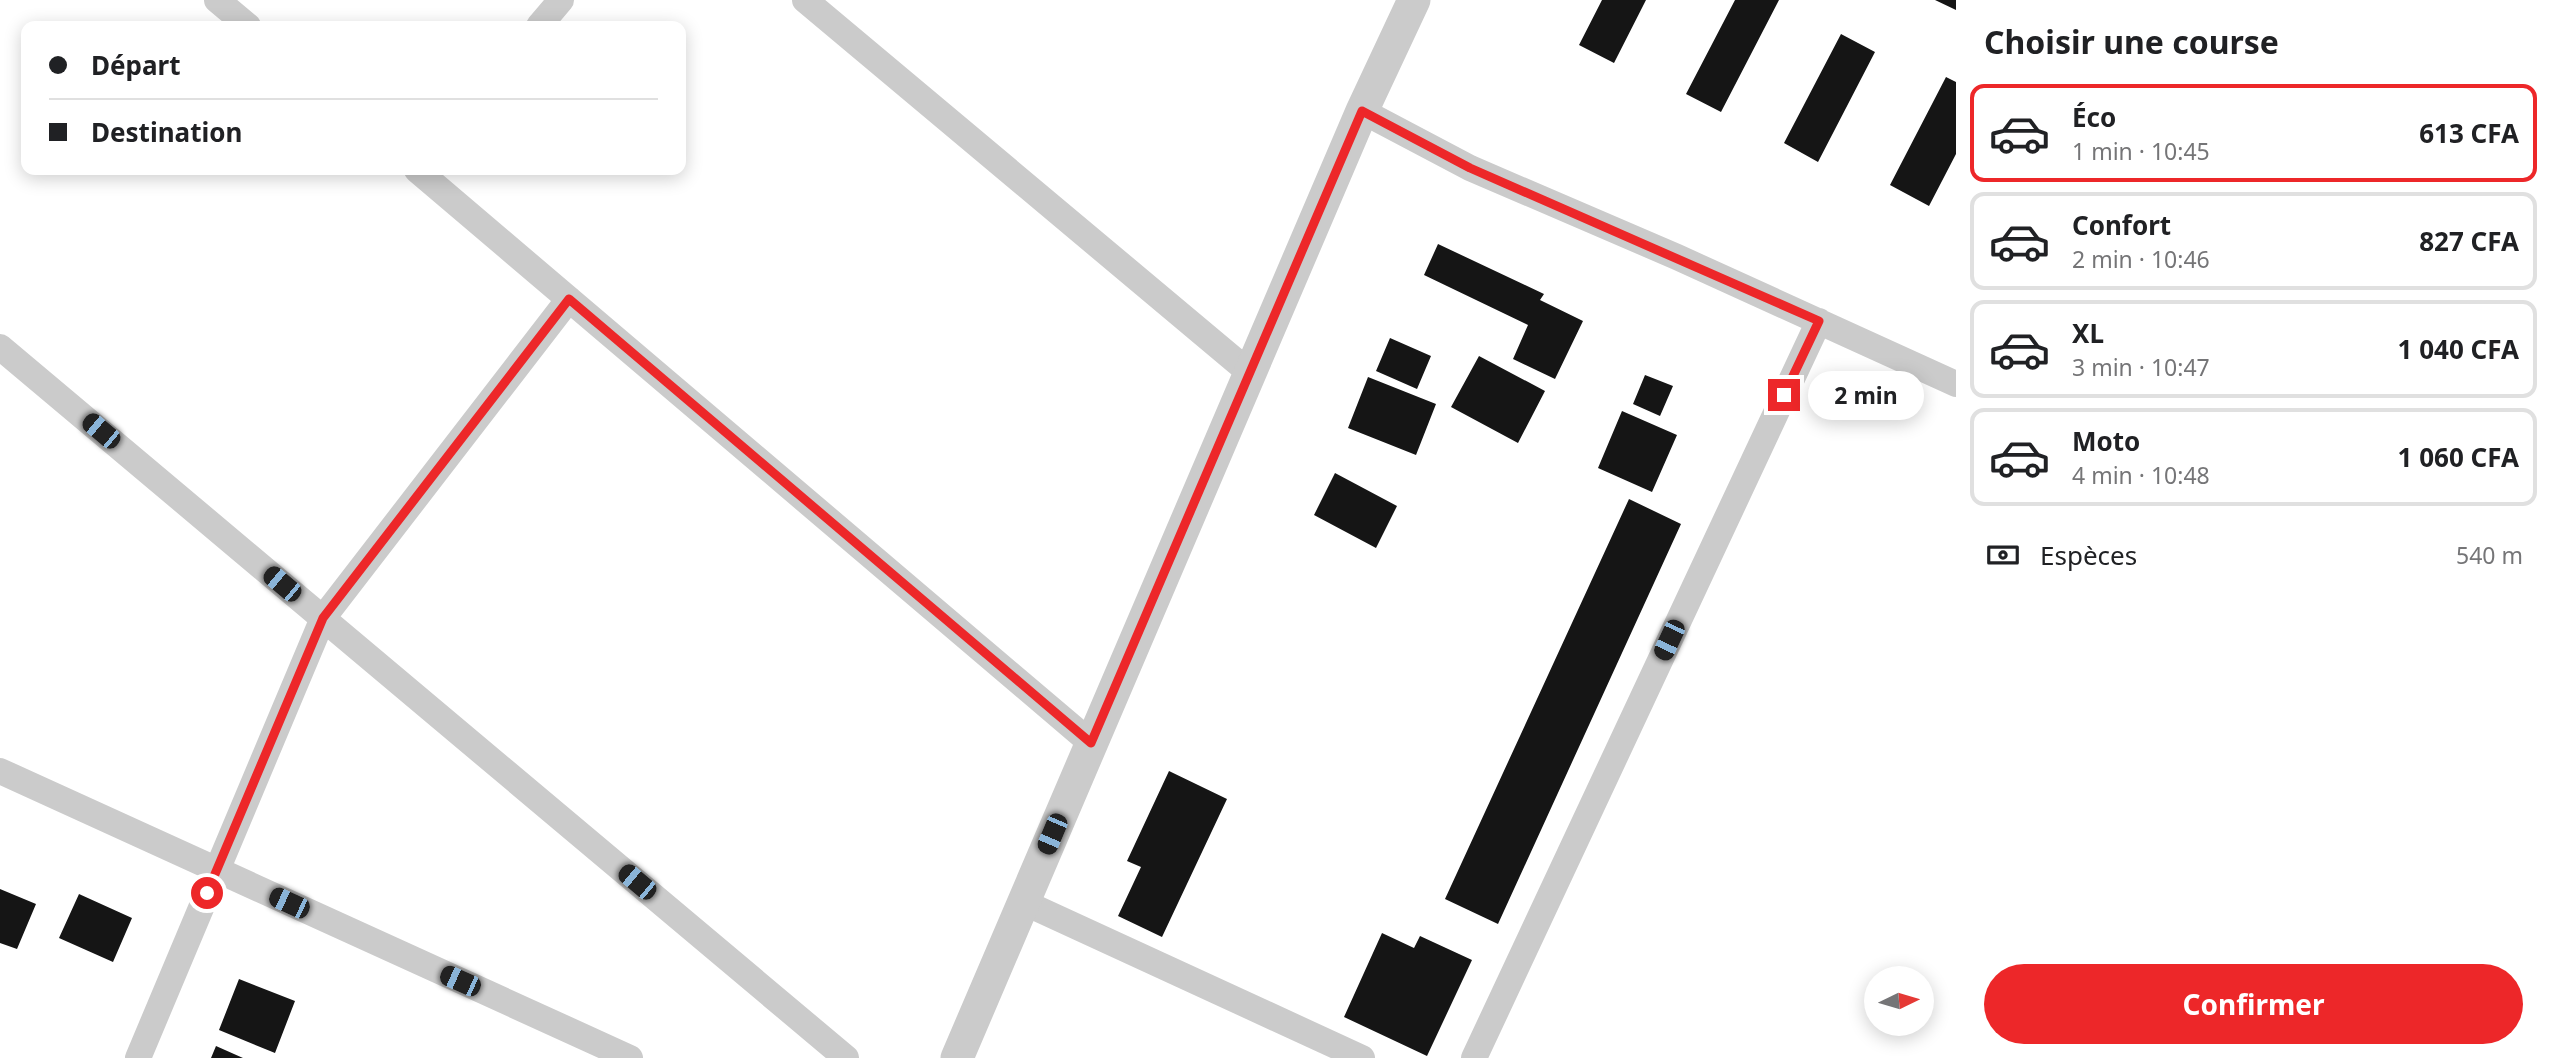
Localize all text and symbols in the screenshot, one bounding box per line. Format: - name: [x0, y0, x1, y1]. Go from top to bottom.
- text: Choisir une course: [1984, 20, 2279, 63]
- text: Départ: [91, 47, 180, 83]
- text: Éco: [2072, 99, 2116, 135]
- icon: car: [1988, 102, 2051, 165]
- text: Destination: [91, 114, 242, 150]
- text: 613 CFA: [2419, 115, 2519, 151]
- text: 1 min · 10:45: [2072, 135, 2210, 167]
- text: Confort: [2072, 207, 2171, 243]
- icon: car: [1988, 210, 2051, 273]
- text: 827 CFA: [2419, 223, 2519, 259]
- text: 2 min · 10:46: [2072, 243, 2210, 275]
- text: XL: [2072, 315, 2104, 351]
- icon: car: [1988, 318, 2051, 381]
- text: 1 040 CFA: [2398, 331, 2519, 367]
- text: 3 min · 10:47: [2072, 351, 2210, 383]
- callout: 2 min: [1809, 370, 1924, 420]
- route end: [1768, 379, 1800, 411]
- text: 2 min: [1834, 379, 1898, 411]
- car: [79, 409, 124, 453]
- text: Moto: [2072, 423, 2140, 459]
- icon: car: [1988, 426, 2051, 489]
- text: 1 060 CFA: [2398, 439, 2519, 475]
- text: 4 min · 10:48: [2072, 459, 2210, 491]
- icon: cash: [1984, 536, 2022, 574]
- text: Espèces: [2040, 537, 2137, 573]
- text: 540 m: [2456, 539, 2523, 571]
- car: [260, 562, 305, 606]
- car: [1651, 617, 1688, 663]
- car: [1035, 811, 1070, 857]
- car: [615, 860, 660, 904]
- route start: [191, 877, 223, 909]
- car: [266, 885, 313, 921]
- car: [437, 963, 484, 999]
- button: Confirmer: [1984, 964, 2523, 1044]
- north arrow: [1864, 966, 1934, 1036]
- map controls: [1864, 966, 1934, 1036]

